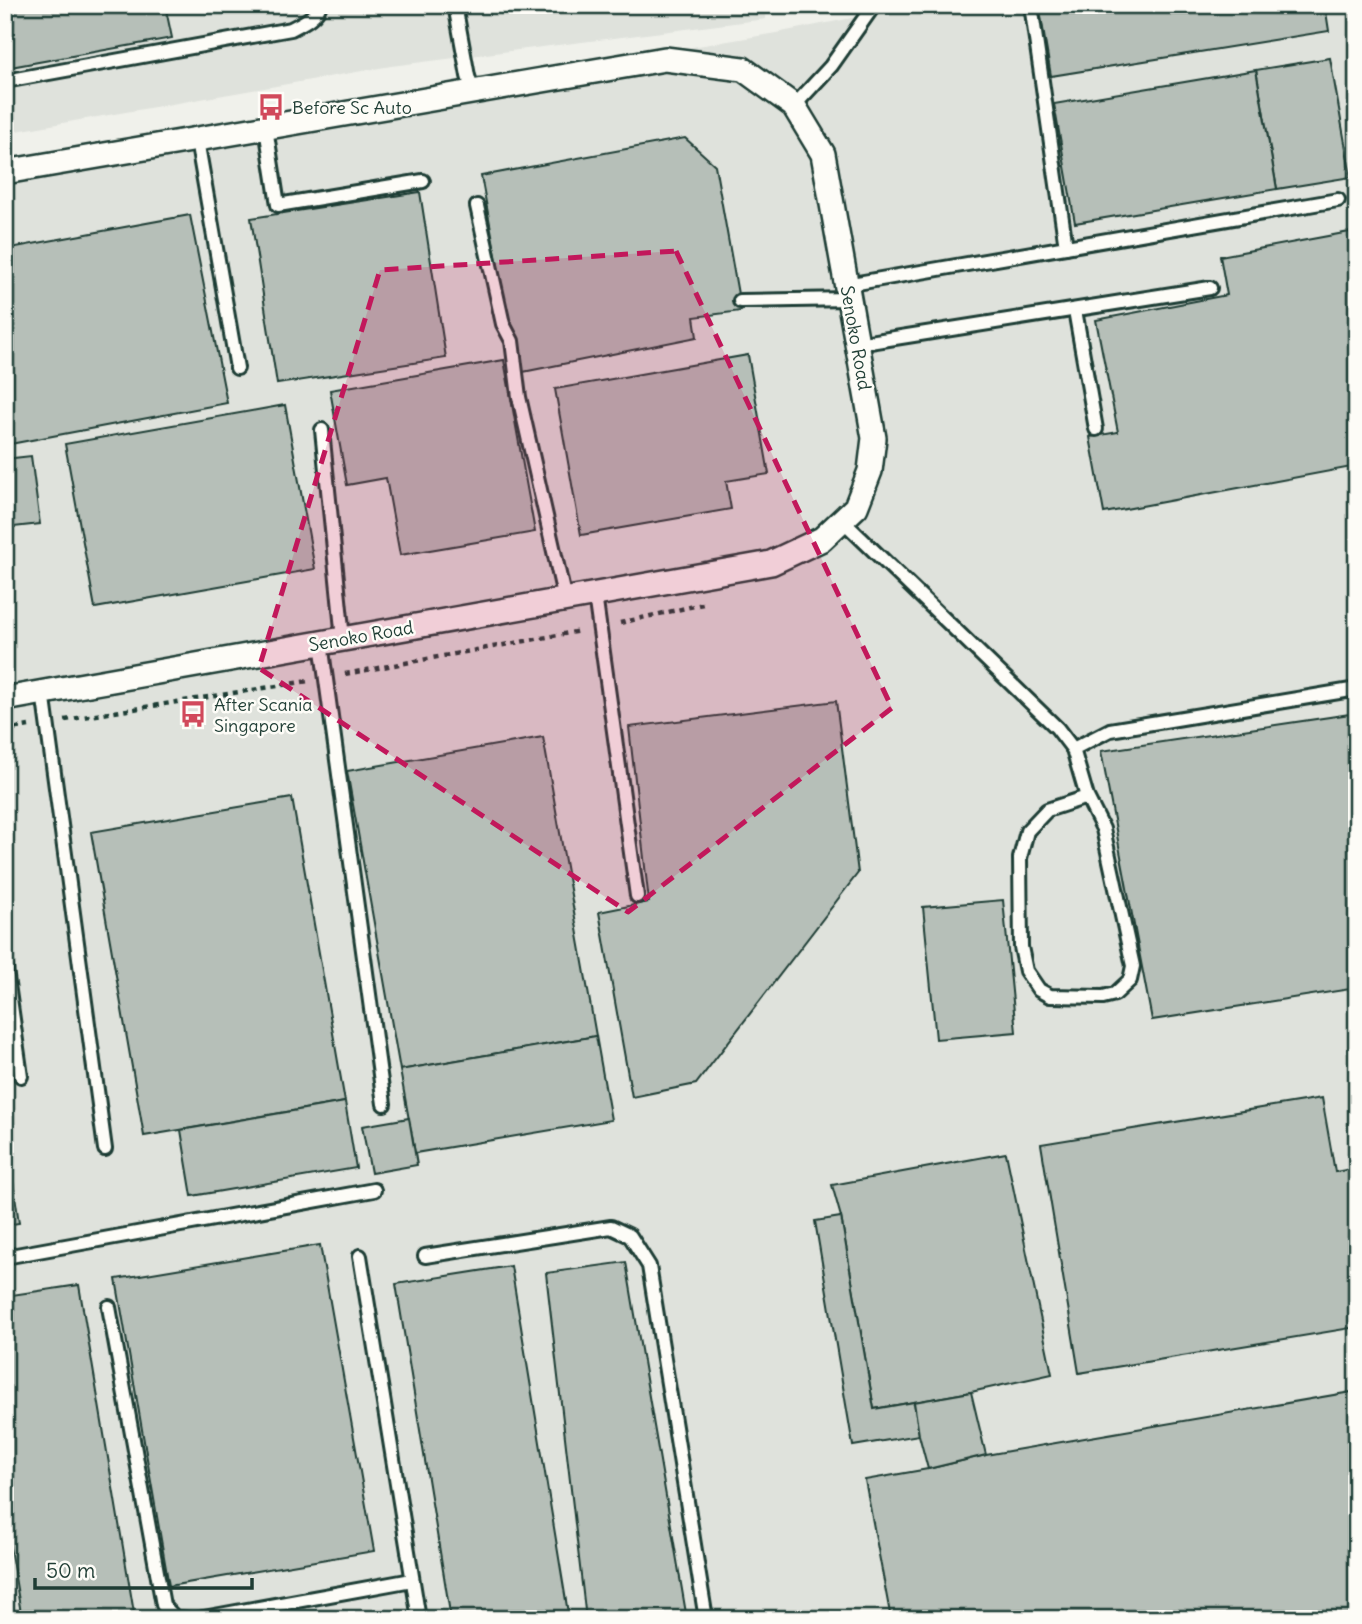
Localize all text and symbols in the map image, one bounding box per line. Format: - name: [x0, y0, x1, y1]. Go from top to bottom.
- bus stop icon: Before Sc Auto: [256, 92, 286, 122]
- place label: Before Sc Auto: [292, 96, 412, 119]
- street label: Senoko Road: [835, 284, 877, 393]
- street label: Senoko Road: [307, 615, 416, 657]
- place label: After Scania Singapore: [214, 693, 313, 737]
- bus stop icon: After Scania Singapore: [178, 699, 208, 729]
- scale bar: [35, 1547, 252, 1591]
- text: 50 m: [46, 1557, 95, 1584]

